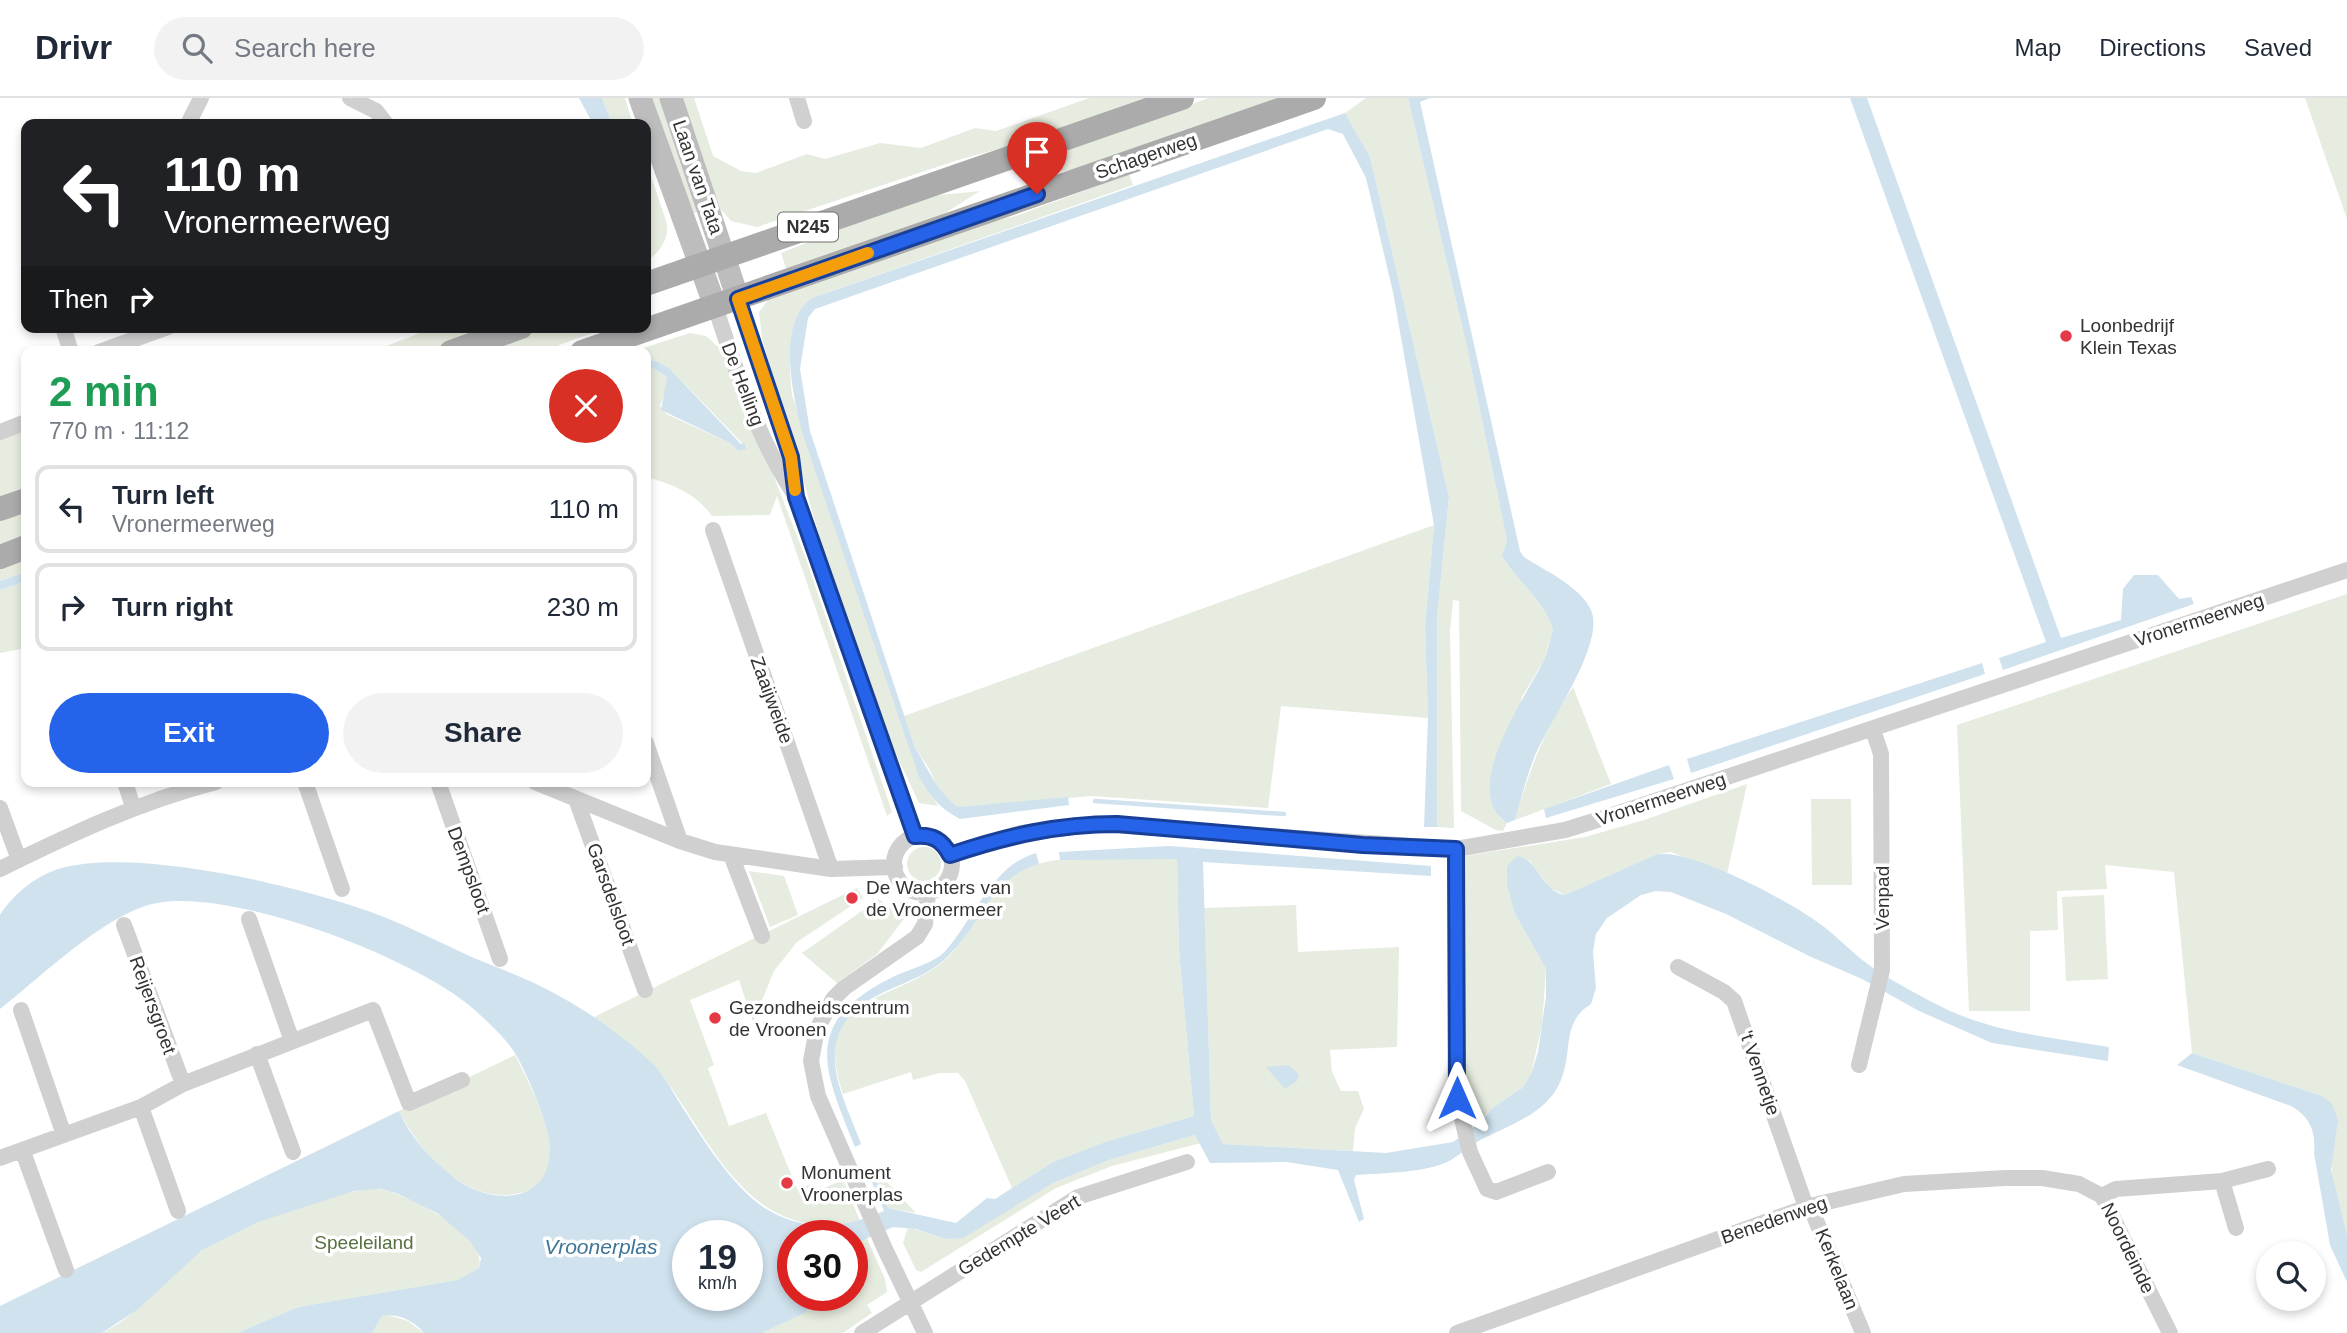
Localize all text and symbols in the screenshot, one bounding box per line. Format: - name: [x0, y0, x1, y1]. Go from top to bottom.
- search box: [154, 17, 644, 80]
- text: Drivr: [35, 29, 112, 66]
- icon: search: [178, 29, 216, 67]
- text: Search here: [234, 33, 376, 63]
- text: Map: [2015, 34, 2061, 61]
- text: Directions: [2099, 34, 2206, 61]
- text: Saved: [2244, 34, 2312, 61]
- street label: Laan van Tata: [669, 117, 727, 237]
- pin: [1007, 122, 1067, 194]
- street label: Schagerweg: [1093, 129, 1199, 183]
- icon: arrive: [1018, 133, 1056, 171]
- icon: left: [49, 147, 140, 238]
- text: 110 m: [164, 147, 300, 201]
- text: Vronermeerweg: [164, 204, 390, 240]
- road number: N245: [778, 212, 838, 242]
- icon: right: [122, 280, 160, 318]
- text: Then: [49, 284, 108, 314]
- place label: Loonbedrijf Klein Texas: [2080, 315, 2177, 358]
- marker: Loonbedrijf Klein Texas: [2058, 328, 2074, 344]
- street label: De Helling: [717, 339, 769, 429]
- text: 2 min: [49, 368, 159, 415]
- button: close: [549, 369, 623, 443]
- text: 770 m · 11:12: [49, 418, 189, 444]
- text: Turn left: [112, 480, 214, 510]
- icon: left: [53, 490, 91, 528]
- text: 110 m: [549, 494, 619, 524]
- text: Vronermeerweg: [112, 511, 275, 537]
- icon: right: [53, 588, 91, 626]
- street label: Vronermeerweg: [2132, 589, 2266, 651]
- text: Turn right: [112, 592, 233, 622]
- text: 230 m: [547, 592, 619, 622]
- street label: Zaaijweide: [747, 654, 797, 746]
- button: Exit: [49, 693, 329, 773]
- button: Share: [343, 693, 623, 773]
- street label: Vronermeerweg: [1594, 768, 1728, 830]
- street label: Dempsloot: [444, 824, 495, 917]
- street label: Garsdelsloot: [583, 840, 639, 948]
- street label: Venpad: [1872, 866, 1893, 930]
- place label: De Wachters van de Vroonermeer: [866, 877, 1011, 920]
- marker: De Wachters van de Vroonermeer: [844, 890, 860, 906]
- street label: Reijersgroet: [126, 953, 181, 1057]
- place label: Gezondheidscentrum de Vroonen: [729, 997, 910, 1040]
- marker: Gezondheidscentrum de Vroonen: [707, 1010, 723, 1026]
- street label: 't Vennetje: [1736, 1028, 1784, 1118]
- position arrow: [1420, 1061, 1494, 1135]
- place label: Monument Vroonerplas: [801, 1162, 903, 1205]
- marker: Monument Vroonerplas: [779, 1175, 795, 1191]
- street label: Gedempte Veert: [954, 1190, 1084, 1280]
- street label: Benedenweg: [1718, 1192, 1830, 1248]
- street label: Noordeinde: [2097, 1199, 2159, 1297]
- speed limit sign: 30: [777, 1220, 868, 1311]
- street label: Kerkelaan: [1811, 1225, 1863, 1313]
- park label: Speeleiland: [314, 1232, 414, 1253]
- water label: Vroonerplas: [545, 1235, 658, 1258]
- text: 19: [698, 1237, 737, 1276]
- map controls: [2256, 1241, 2326, 1311]
- button: search: [2256, 1241, 2326, 1311]
- text: km/h: [698, 1273, 737, 1293]

